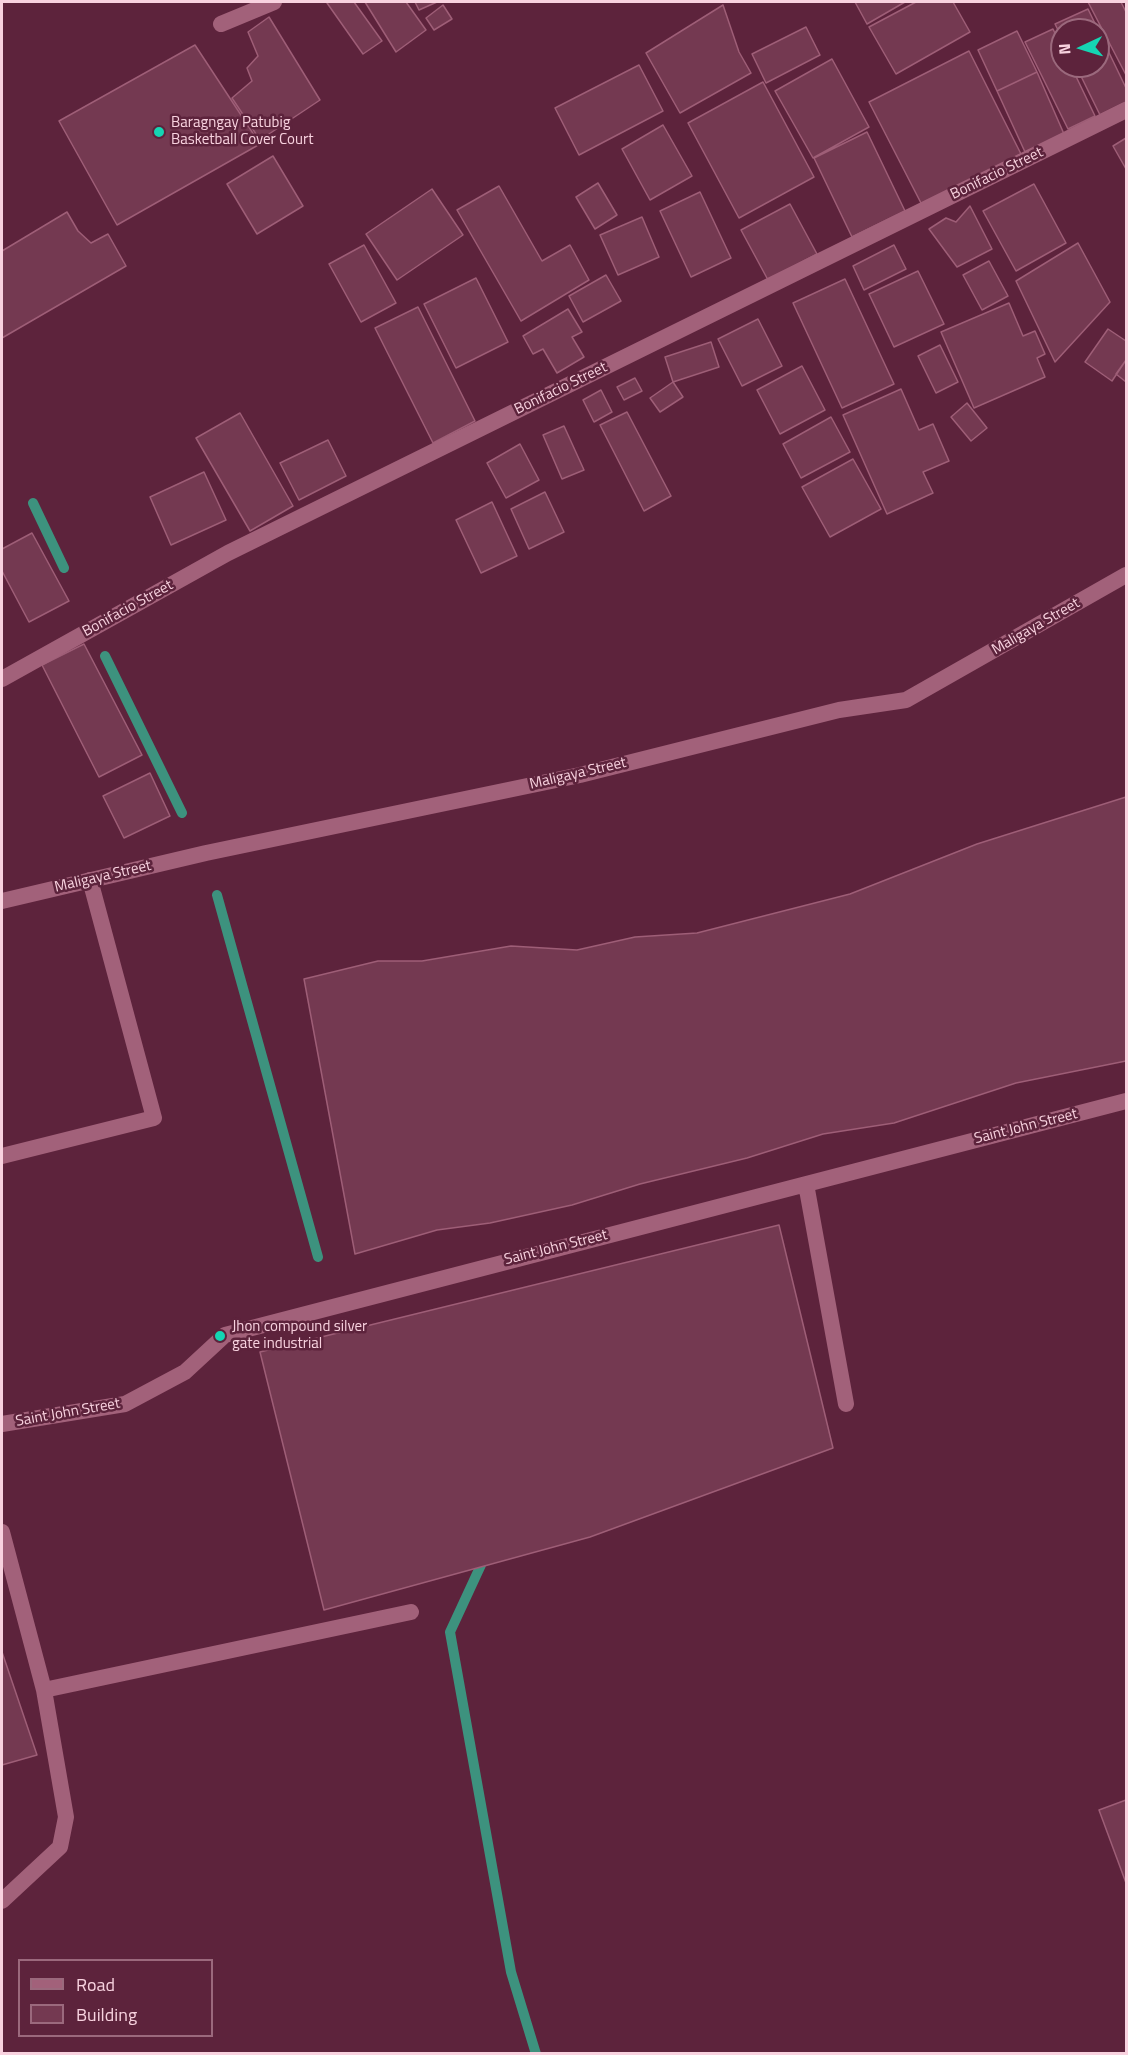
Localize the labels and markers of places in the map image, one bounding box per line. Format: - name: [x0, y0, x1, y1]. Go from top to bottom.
- place label: Baragngay Patubig Basketball Cover Court: [171, 114, 313, 149]
- marker: Baragngay Patubig Basketball Cover Court: [152, 125, 166, 139]
- place label: Jhon compound silver gate industrial: [232, 1318, 367, 1353]
- marker: Jhon compound silver gate industrial: [213, 1329, 227, 1343]

